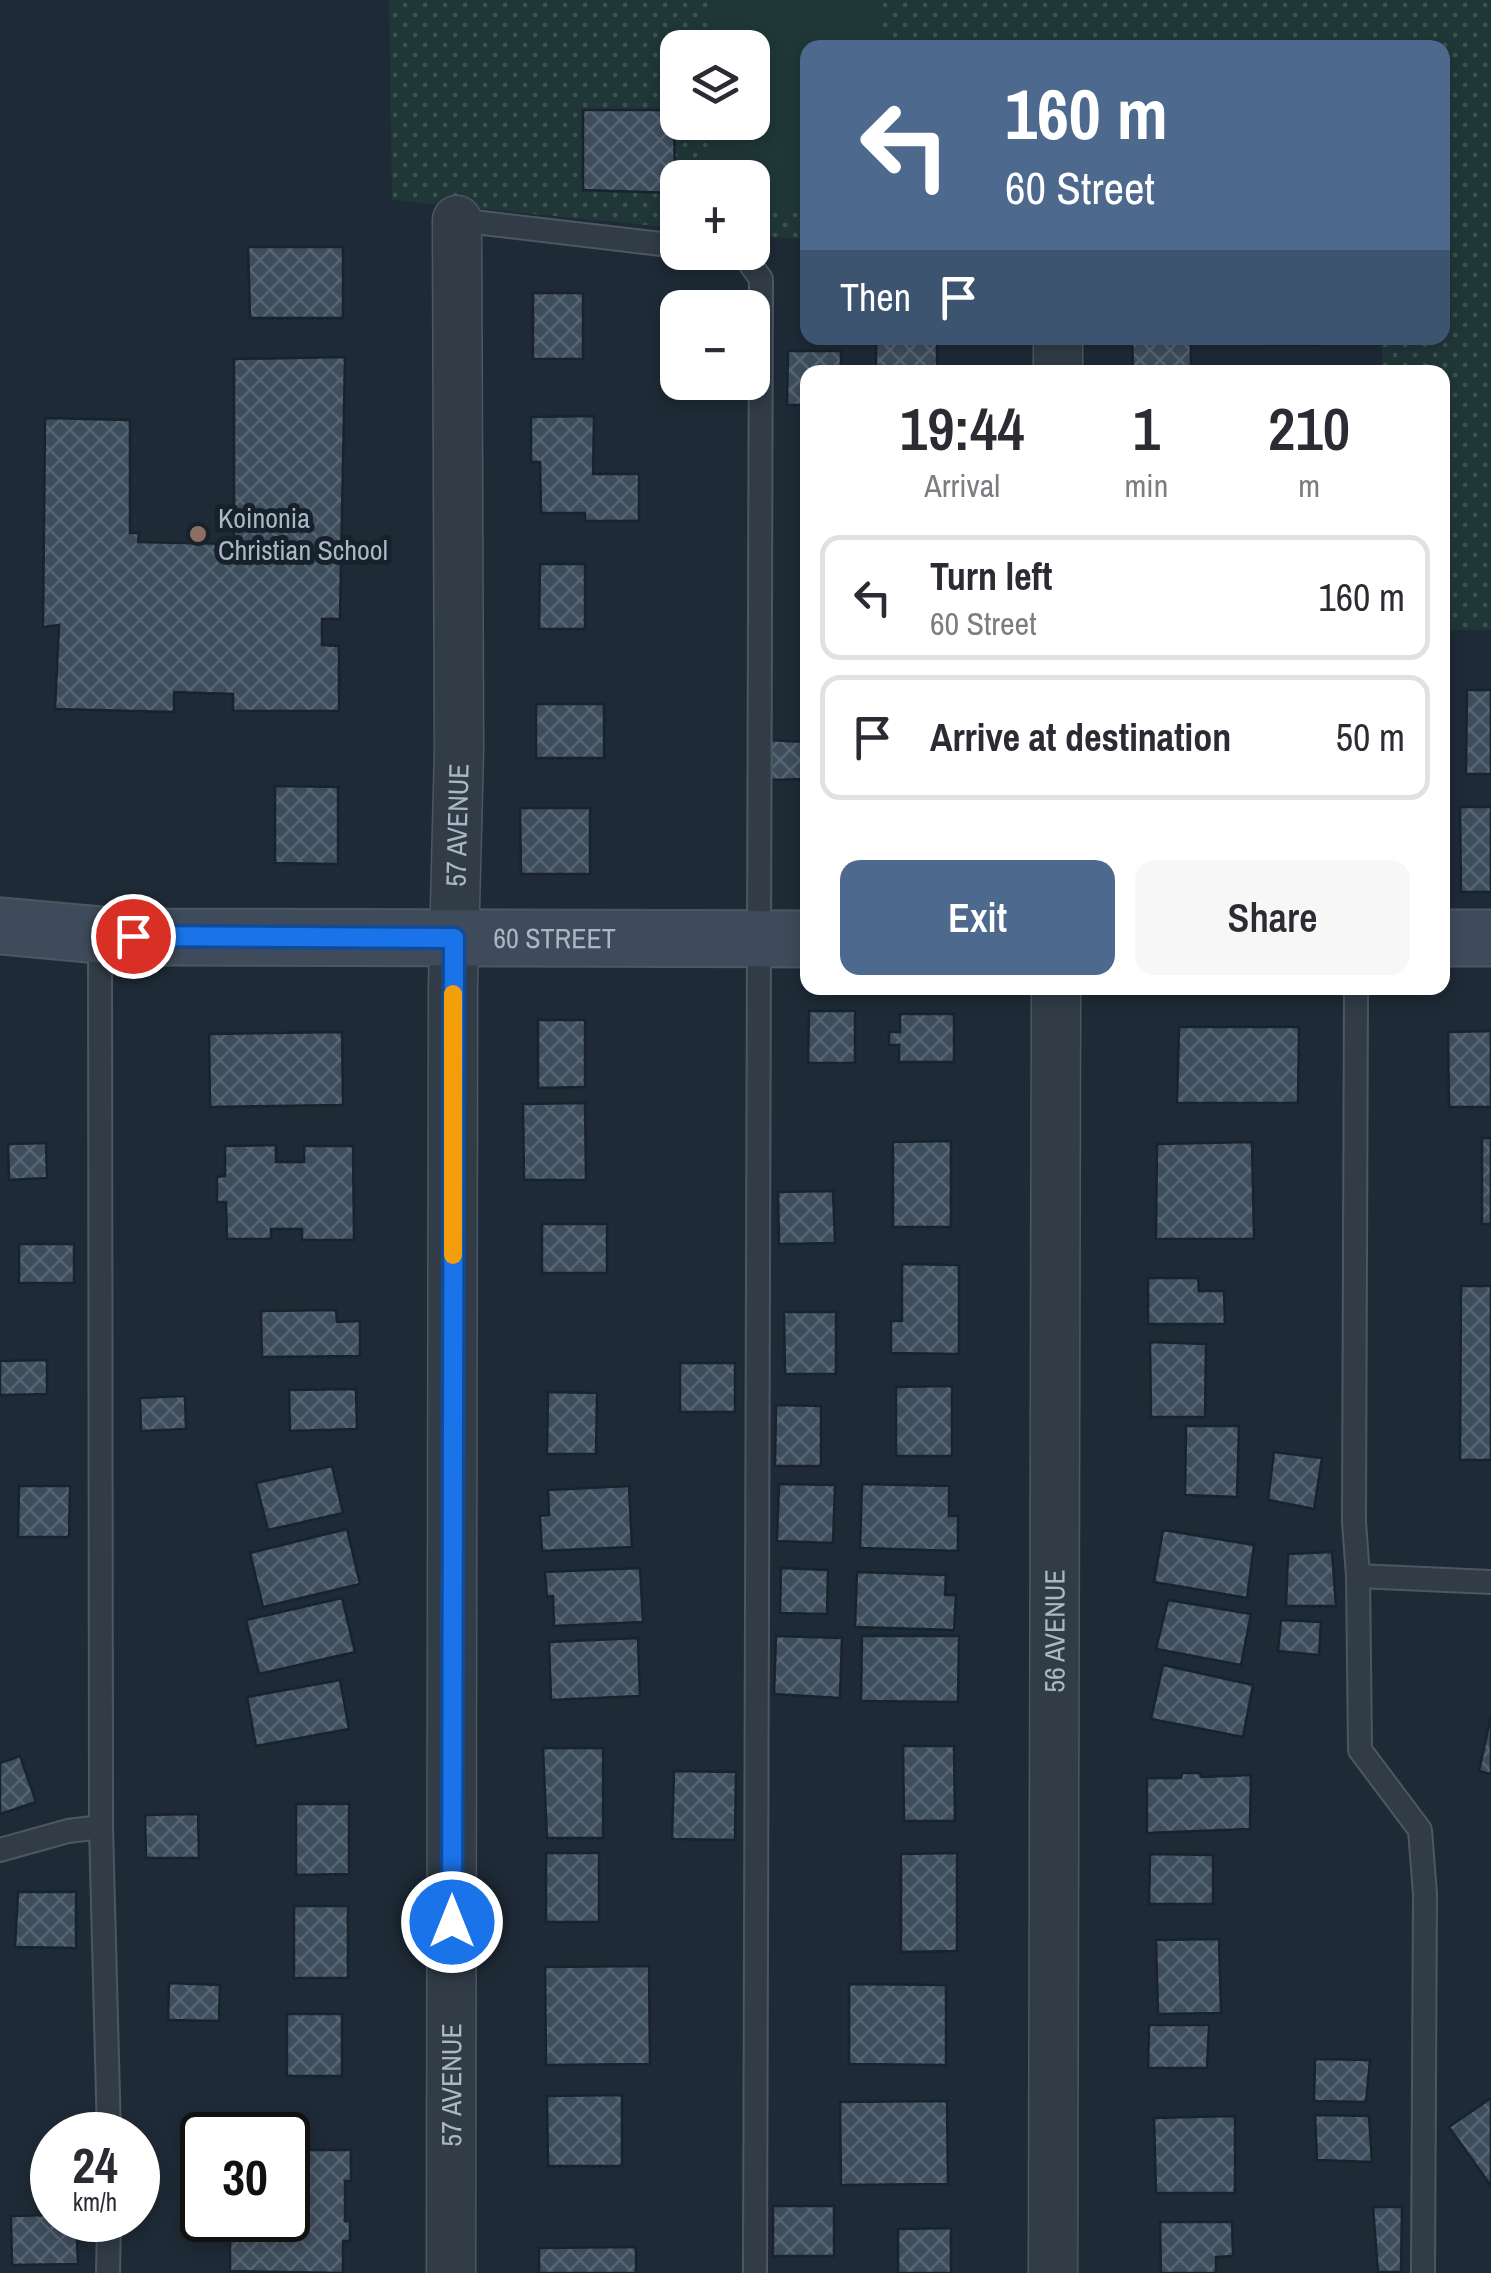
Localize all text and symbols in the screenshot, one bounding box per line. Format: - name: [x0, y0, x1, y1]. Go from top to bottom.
- map controls: [660, 30, 770, 400]
- button: layers: [660, 30, 770, 140]
- text: 160 m: [1005, 67, 1168, 161]
- icon: left: [840, 80, 970, 210]
- text: 60 Street: [1005, 157, 1155, 218]
- button: +: [660, 160, 770, 270]
- icon: arrive: [931, 270, 986, 325]
- text: Then: [840, 272, 911, 323]
- button: −: [660, 290, 770, 400]
- text: 19:44: [900, 388, 1025, 469]
- text: 1: [1133, 388, 1160, 469]
- text: 210: [1268, 388, 1350, 469]
- text: Arrival: [924, 464, 1000, 507]
- text: min: [1125, 464, 1168, 507]
- text: m: [1298, 464, 1320, 507]
- place label: Koinonia Christian School: [218, 499, 388, 569]
- marker: Koinonia Christian School: [187, 523, 209, 545]
- text: Turn left: [930, 551, 1052, 602]
- icon: left: [845, 570, 900, 625]
- text: 160 m: [1318, 572, 1405, 623]
- text: 60 Street: [930, 602, 1037, 645]
- icon: arrive: [845, 710, 900, 765]
- text: Arrive at destination: [930, 712, 1231, 763]
- text: 50 m: [1336, 712, 1405, 763]
- street label: 57 AVENUE: [437, 763, 478, 887]
- button: Exit: [840, 860, 1115, 975]
- button: Share: [1135, 860, 1410, 975]
- pin: [91, 894, 176, 979]
- icon: arrive: [106, 909, 161, 964]
- street label: 60 STREET: [493, 919, 616, 957]
- street label: 56 AVENUE: [1035, 1569, 1074, 1693]
- position arrow: [400, 1870, 504, 1974]
- street label: 57 AVENUE: [432, 2023, 470, 2147]
- speed limit sign: 30: [180, 2112, 310, 2242]
- text: 24: [72, 2131, 118, 2199]
- text: km/h: [73, 2185, 117, 2219]

